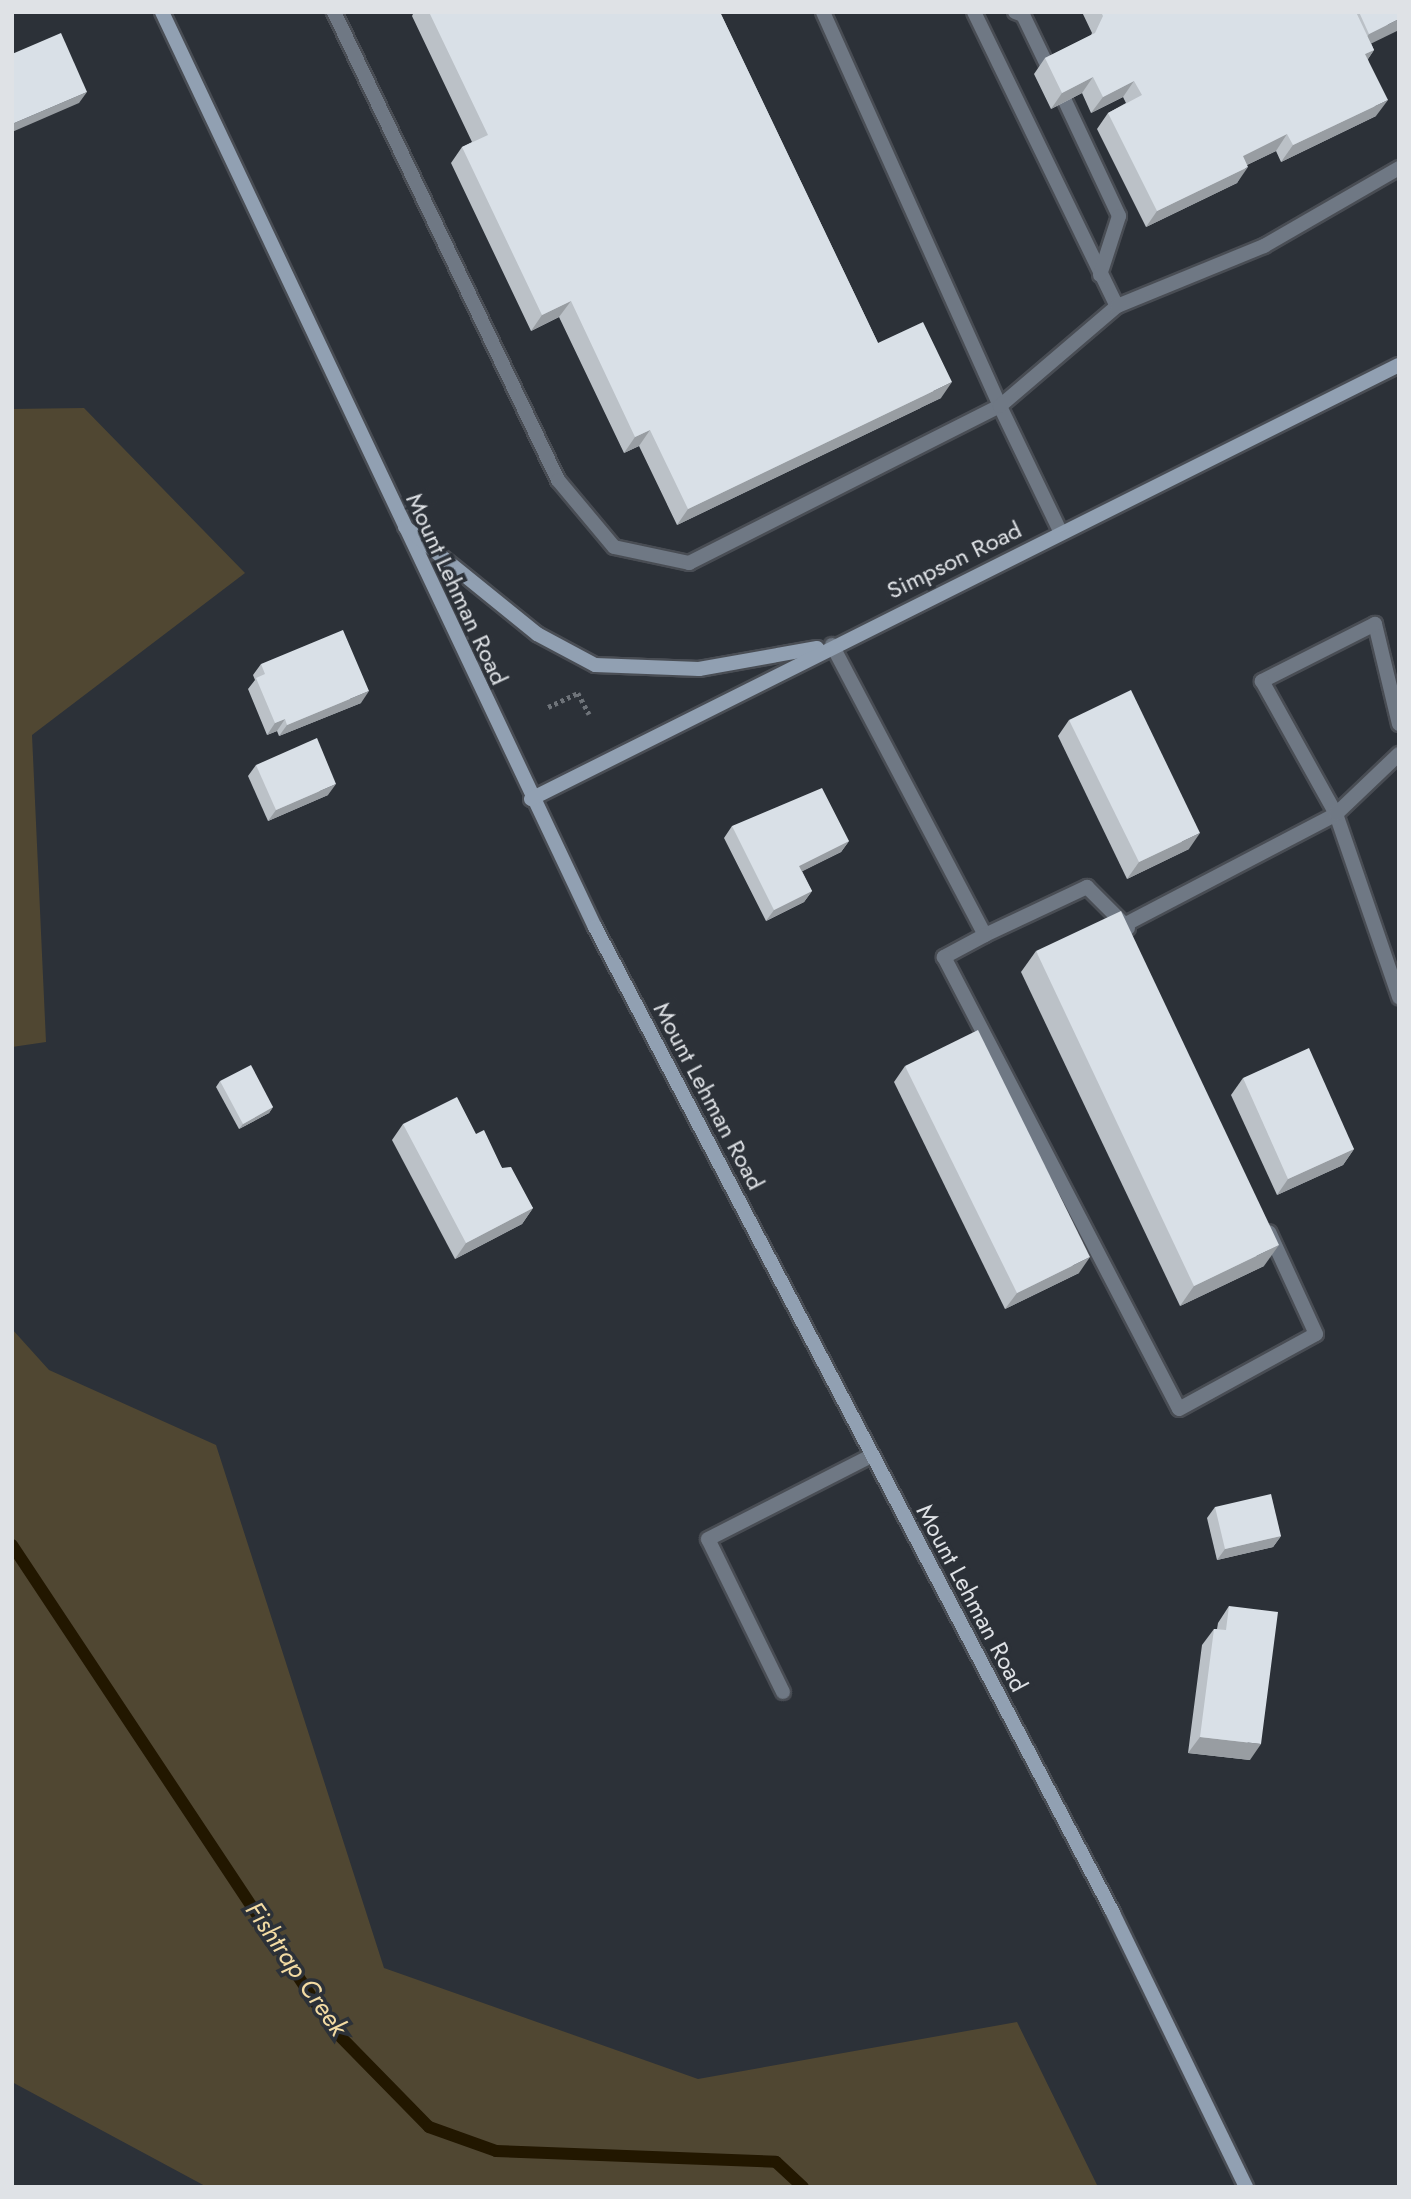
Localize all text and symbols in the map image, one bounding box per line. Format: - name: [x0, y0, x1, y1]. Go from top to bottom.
- street label: Mount Lehman Road: [400, 489, 514, 689]
- street label: Simpson Road: [882, 515, 1026, 605]
- street label: Mount Lehman Road: [647, 997, 771, 1195]
- street label: Mount Lehman Road: [910, 1499, 1034, 1697]
- water label: Fishtrap Creek: [238, 1896, 354, 2042]

